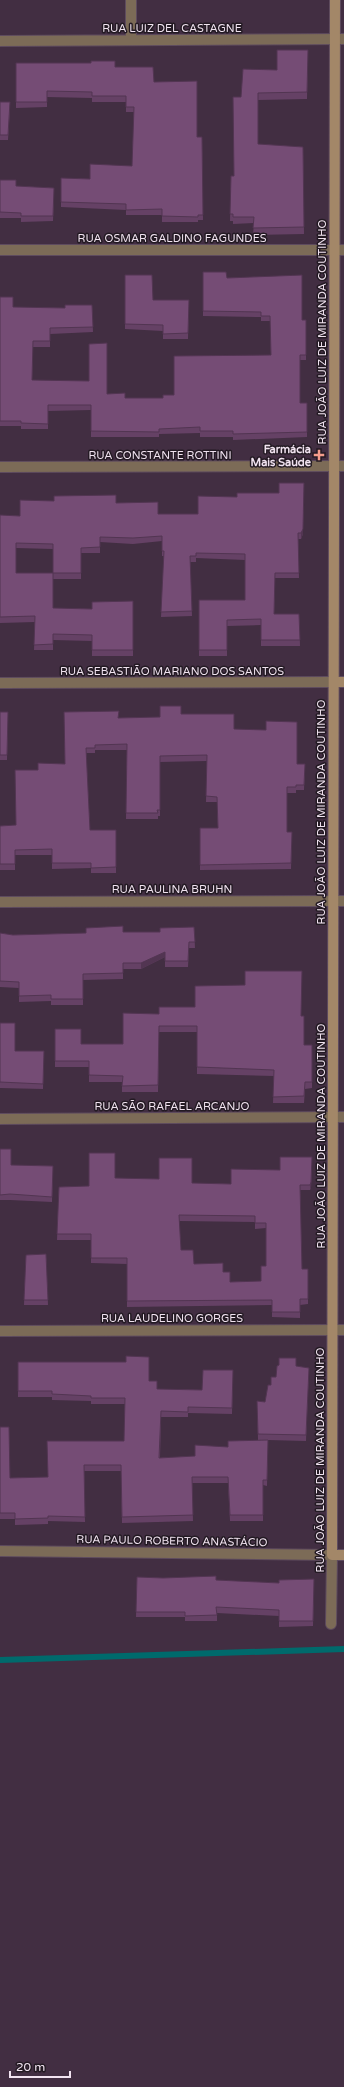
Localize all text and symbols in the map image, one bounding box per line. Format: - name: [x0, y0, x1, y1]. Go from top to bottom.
- street label: RUA LUIZ DEL CASTAGNE: [102, 22, 242, 35]
- street label: RUA JOÃO LUIZ DE MIRANDA COUTINHO: [316, 220, 329, 444]
- street label: RUA OSMAR GALDINO FAGUNDES: [78, 232, 267, 245]
- place label: Farmácia Mais Saúde: [251, 443, 312, 469]
- street label: RUA CONSTANTE ROTTINI: [88, 449, 232, 462]
- marker: Farmácia Mais Saúde: [314, 450, 324, 460]
- street label: RUA SEBASTIÃO MARIANO DOS SANTOS: [60, 665, 284, 678]
- street label: RUA JOÃO LUIZ DE MIRANDA COUTINHO: [315, 700, 328, 924]
- street label: RUA PAULINA BRUHN: [112, 883, 232, 896]
- street label: RUA JOÃO LUIZ DE MIRANDA COUTINHO: [315, 1024, 328, 1248]
- street label: RUA SÃO RAFAEL ARCANJO: [95, 1100, 250, 1113]
- street label: RUA LAUDELINO GORGES: [101, 1312, 243, 1325]
- street label: RUA JOÃO LUIZ DE MIRANDA COUTINHO: [314, 1348, 327, 1572]
- street label: RUA PAULO ROBERTO ANASTÁCIO: [76, 1532, 268, 1549]
- scale bar: [10, 2053, 70, 2079]
- text: 20 m: [16, 2060, 45, 2074]

